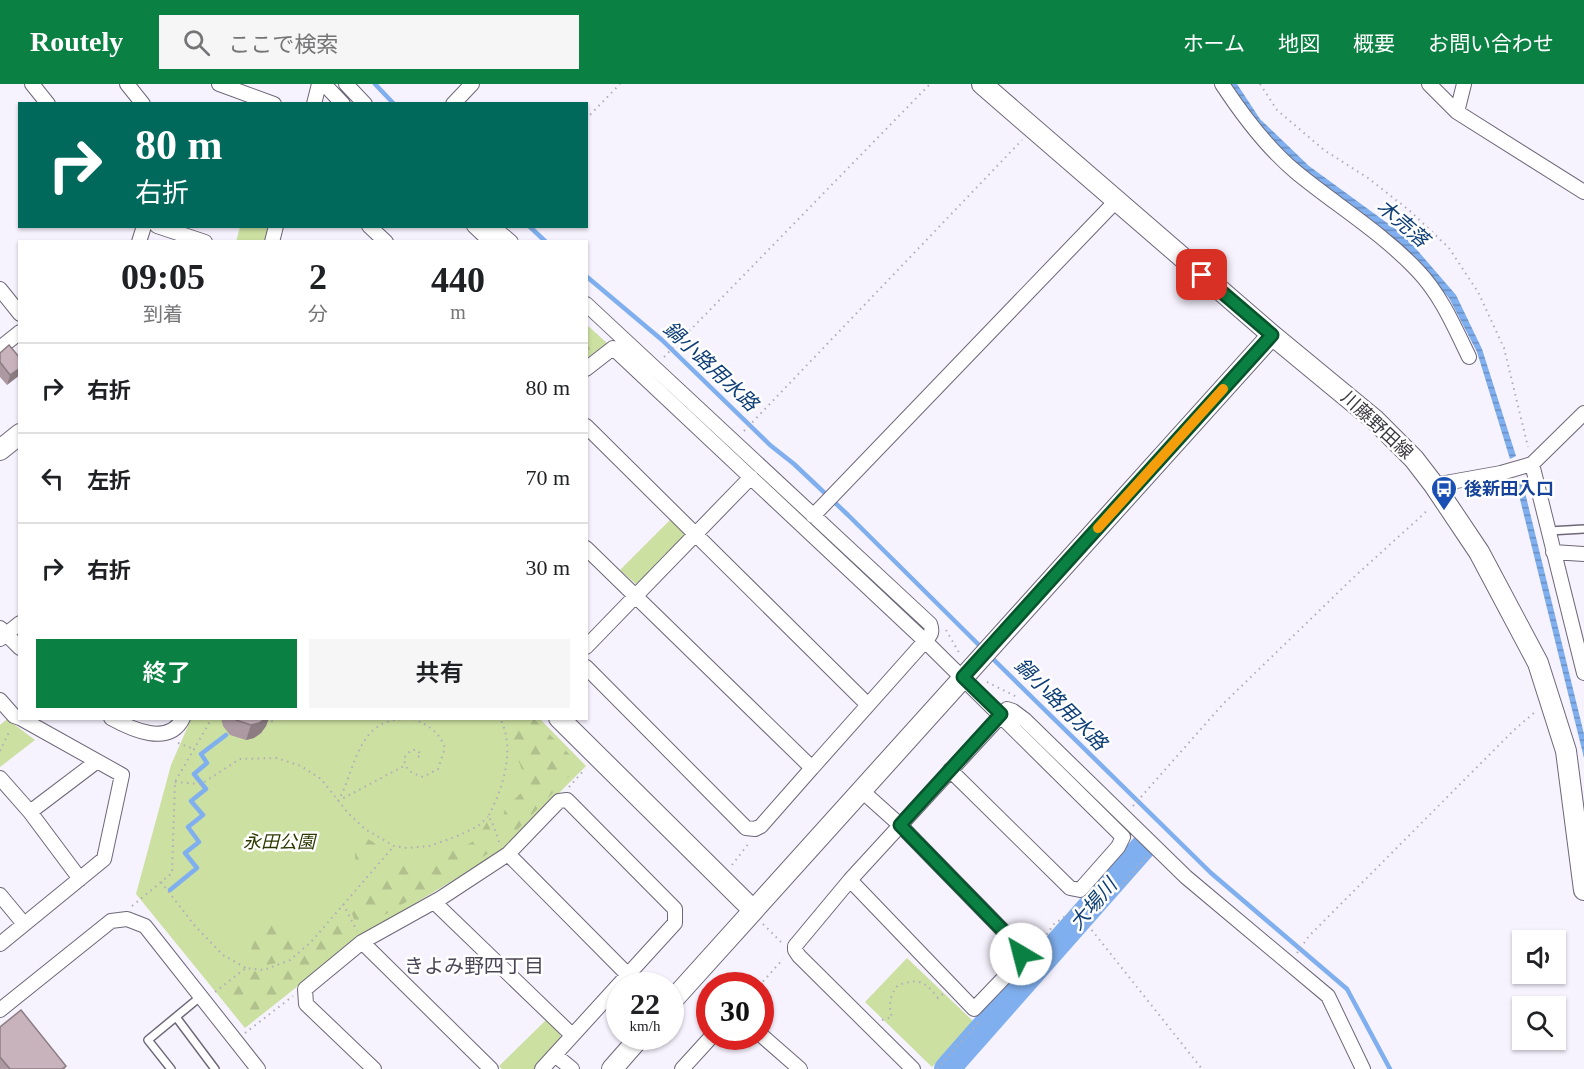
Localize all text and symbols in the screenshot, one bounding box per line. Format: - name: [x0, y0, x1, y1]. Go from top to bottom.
- search box: [159, 15, 579, 69]
- text: Routely: [30, 26, 123, 57]
- icon: search: [180, 26, 213, 59]
- text: ここで検索: [228, 32, 338, 57]
- text: ホーム: [1183, 32, 1245, 56]
- text: 地図: [1278, 32, 1320, 56]
- text: 概要: [1353, 32, 1395, 56]
- text: お問い合わせ: [1428, 32, 1554, 56]
- text: 80 m: [135, 122, 223, 168]
- icon: right: [36, 126, 114, 204]
- text: 右折: [135, 178, 189, 208]
- water label: 木売落: [1373, 195, 1435, 253]
- pin: [1176, 249, 1227, 300]
- text: 09:05: [121, 257, 205, 297]
- text: 2: [309, 257, 327, 297]
- icon: arrive: [1185, 258, 1218, 291]
- text: 440: [431, 260, 485, 300]
- text: m: [450, 301, 466, 323]
- text: 到着: [143, 303, 183, 325]
- text: 分: [308, 303, 328, 325]
- water label: 鍋小路用水路: [660, 317, 764, 416]
- icon: right: [36, 372, 69, 405]
- text: 80 m: [525, 375, 570, 400]
- text: 右折: [87, 378, 131, 403]
- street label: 川藤野田線: [1337, 387, 1417, 463]
- icon: left: [36, 462, 69, 495]
- text: 70 m: [525, 465, 570, 490]
- text: 左折: [87, 468, 131, 493]
- bus stop icon: 後新田入口: [1429, 474, 1459, 512]
- place label: 後新田入口: [1464, 479, 1554, 499]
- icon: right: [36, 552, 69, 585]
- text: 30 m: [525, 555, 570, 580]
- text: 右折: [87, 558, 131, 583]
- button: 終了: [36, 639, 297, 708]
- button: 共有: [309, 639, 570, 708]
- water label: 鍋小路用水路: [1011, 654, 1113, 756]
- park label: 永田公園: [243, 832, 318, 852]
- water label: 大場川: [1065, 873, 1122, 934]
- position arrow: [989, 922, 1053, 986]
- map controls: [1512, 930, 1566, 1050]
- button: sound: [1512, 930, 1566, 984]
- district label: きよみ野四丁目: [404, 955, 544, 977]
- speed limit sign: 30: [696, 972, 774, 1050]
- text: 22: [630, 987, 660, 1020]
- button: search: [1512, 996, 1566, 1050]
- text: km/h: [630, 1018, 660, 1034]

